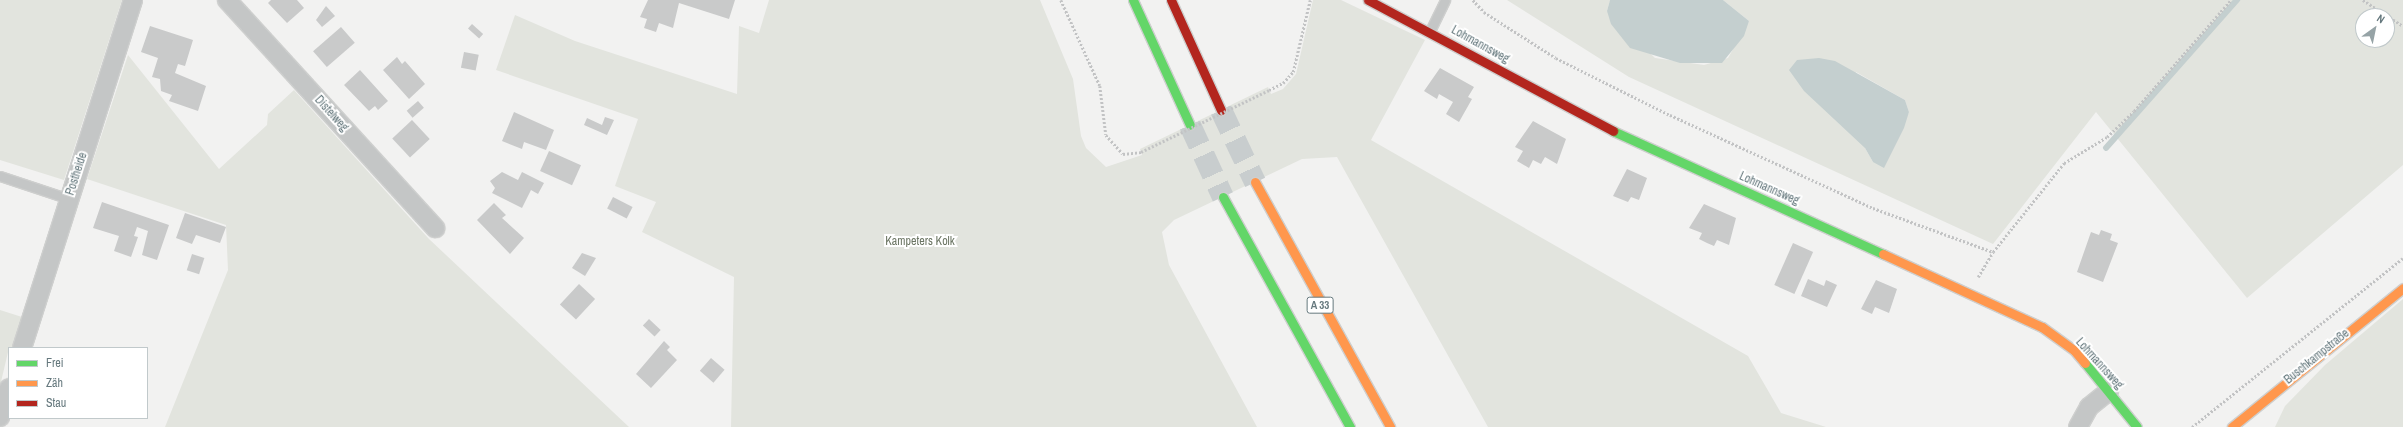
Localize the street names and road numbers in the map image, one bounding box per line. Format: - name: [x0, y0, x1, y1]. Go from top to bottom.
- street label: Lohmannsweg: [1449, 23, 1511, 67]
- street label: Distelweg: [311, 93, 351, 135]
- street label: Postheide: [63, 151, 91, 197]
- street label: Lohmannsweg: [1737, 169, 1801, 209]
- road number: A 33: [1306, 296, 1334, 314]
- street label: Buschkampstraße: [2282, 326, 2352, 388]
- street label: Lohmannsweg: [2072, 335, 2126, 393]

